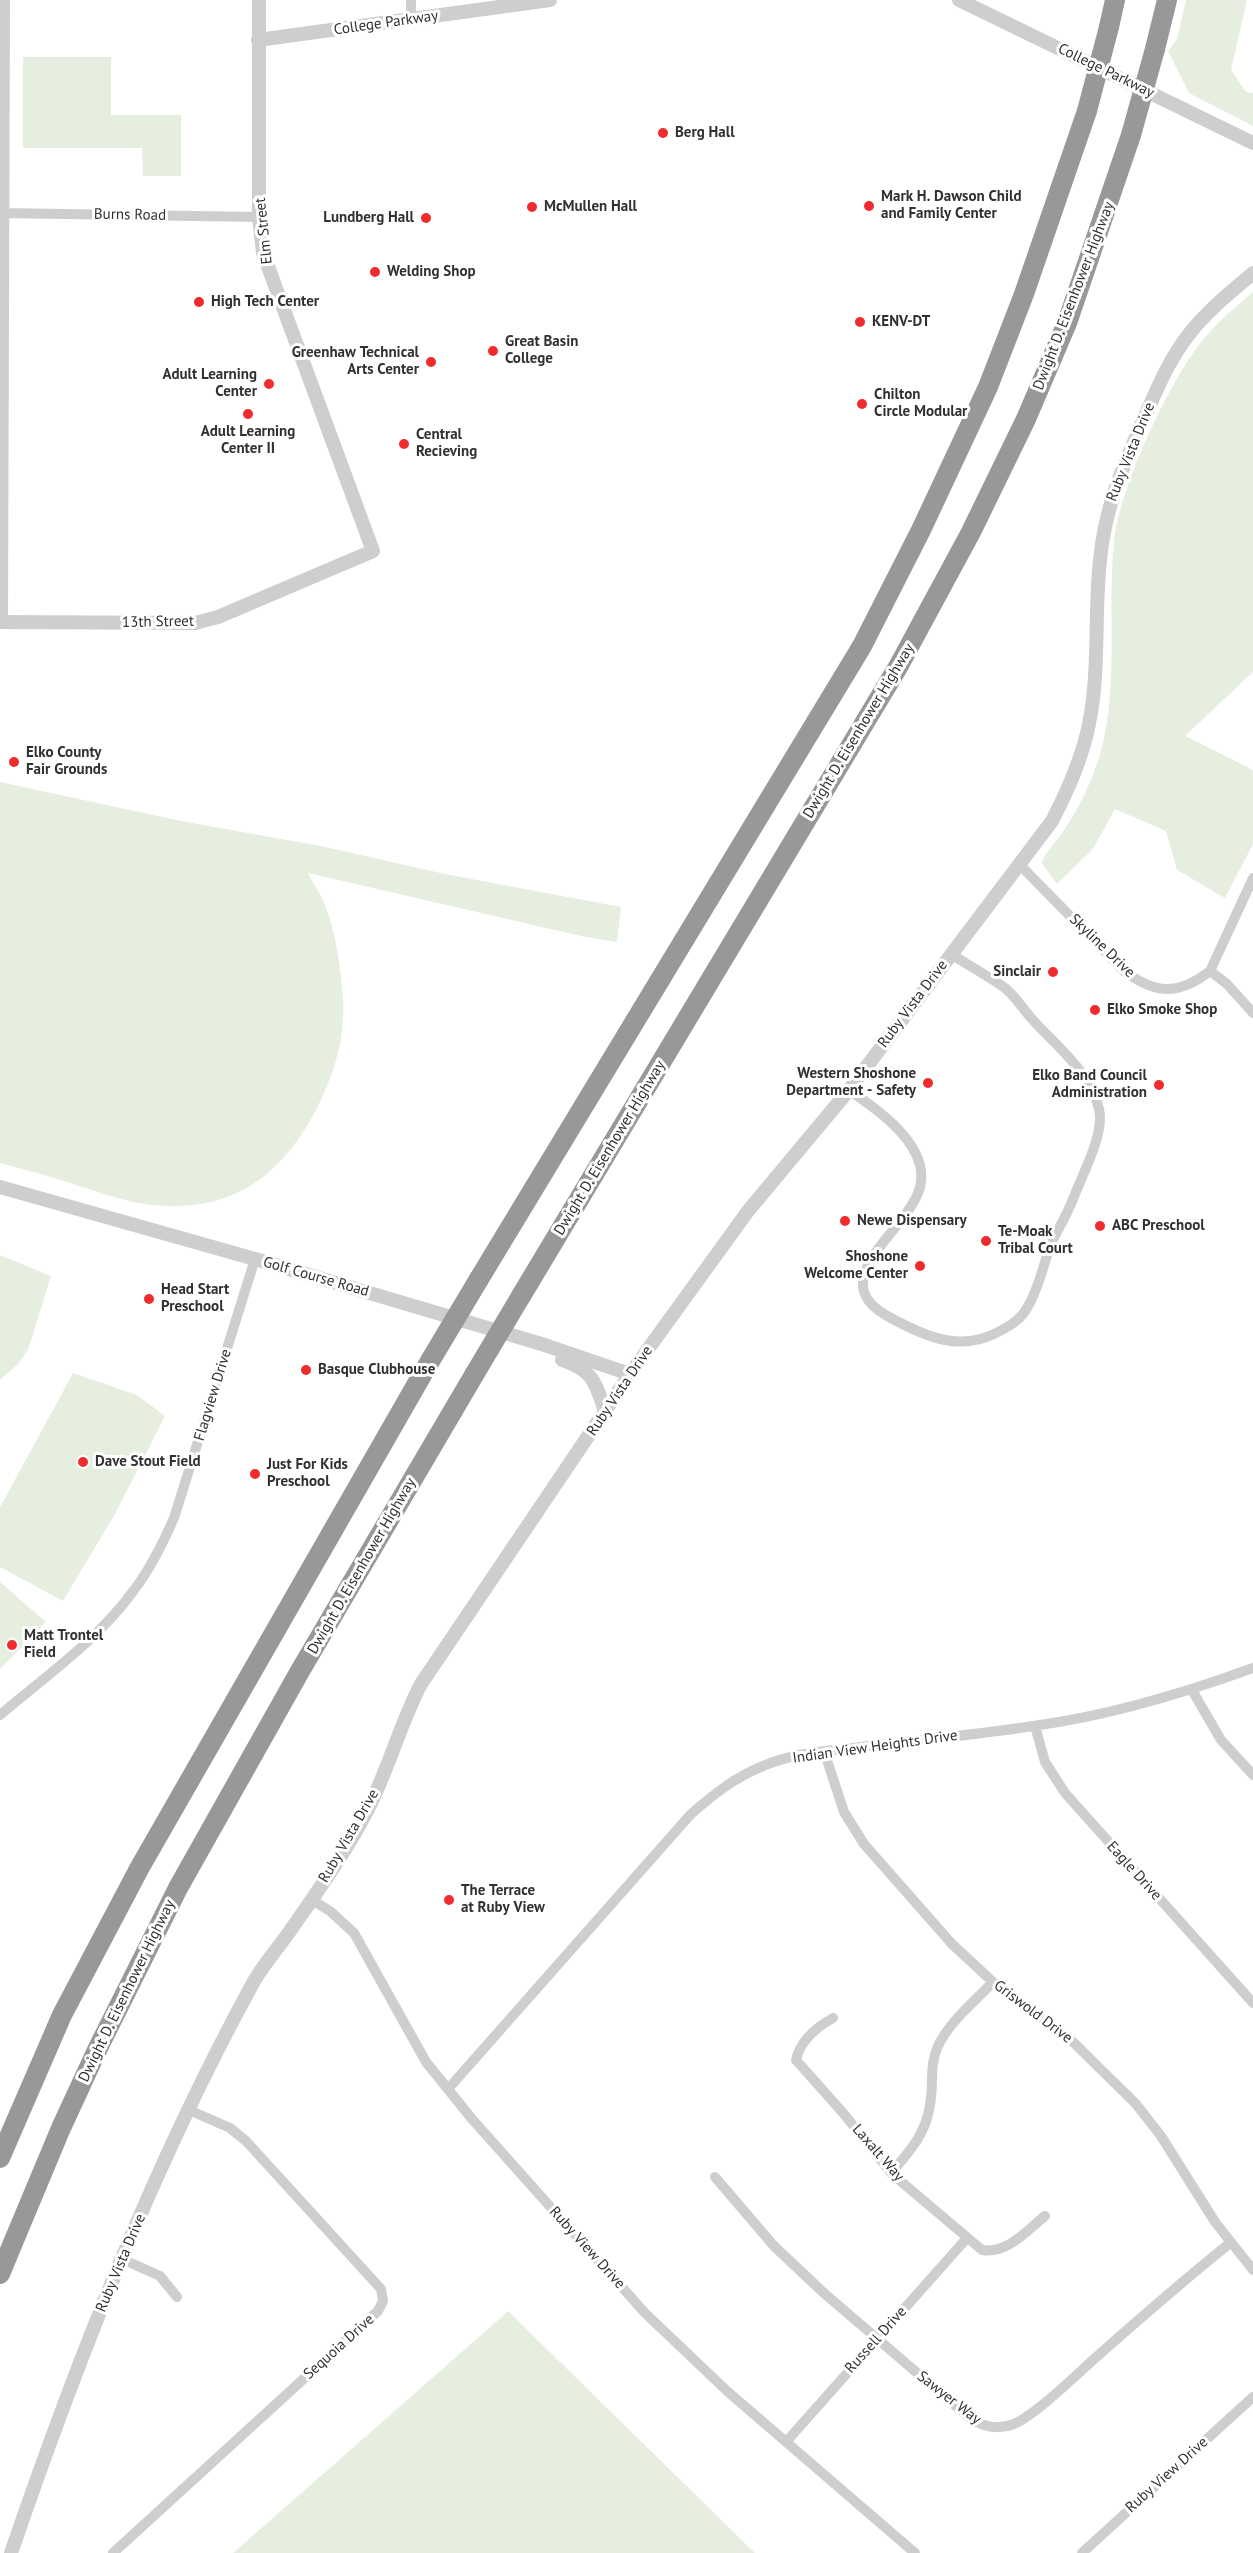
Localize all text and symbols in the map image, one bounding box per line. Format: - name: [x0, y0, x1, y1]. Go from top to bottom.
- street label: College Parkway: [333, 7, 439, 39]
- street label: College Parkway: [1055, 40, 1157, 102]
- place label: Berg Hall: [675, 124, 735, 142]
- marker: Berg Hall: [656, 126, 670, 140]
- place label: Mark H. Dawson Child and Family Center: [881, 188, 1022, 223]
- street label: Elm Street: [252, 197, 276, 265]
- place label: McMullen Hall: [544, 198, 637, 216]
- marker: Mark H. Dawson Child and Family Center: [862, 199, 876, 213]
- street label: Dwight D. Eisenhower Highway: [1030, 199, 1118, 393]
- marker: McMullen Hall: [525, 200, 539, 214]
- street label: Burns Road: [94, 205, 166, 225]
- place label: Lundberg Hall: [323, 209, 414, 227]
- marker: Lundberg Hall: [419, 211, 433, 225]
- place label: Welding Shop: [387, 263, 476, 281]
- marker: Welding Shop: [368, 265, 382, 279]
- place label: High Tech Center: [211, 293, 319, 311]
- marker: High Tech Center: [192, 295, 206, 309]
- place label: KENV-DT: [872, 313, 930, 331]
- marker: KENV-DT: [853, 315, 867, 329]
- place label: Great Basin College: [505, 333, 578, 368]
- place label: Greenhaw Technical Arts Center: [292, 344, 419, 379]
- marker: Great Basin College: [486, 344, 500, 358]
- marker: Greenhaw Technical Arts Center: [424, 355, 438, 369]
- place label: Adult Learning Center: [162, 366, 257, 401]
- marker: Adult Learning Center: [262, 377, 276, 391]
- place label: Chilton Circle Modular: [874, 386, 967, 421]
- marker: Chilton Circle Modular: [855, 397, 869, 411]
- street label: Ruby Vista Drive: [1103, 400, 1159, 504]
- marker: Adult Learning Center II: [241, 407, 255, 421]
- place label: Adult Learning Center II: [201, 423, 295, 458]
- place label: Central Recieving: [416, 426, 477, 461]
- marker: Central Recieving: [397, 437, 411, 451]
- street label: 13th Street: [122, 612, 194, 632]
- street label: Dwight D. Eisenhower Highway: [800, 640, 918, 822]
- place label: Elko County Fair Grounds: [26, 744, 107, 779]
- marker: Elko County Fair Grounds: [7, 755, 21, 769]
- street label: Skyline Drive: [1066, 910, 1138, 982]
- street label: Ruby Vista Drive: [874, 957, 952, 1051]
- place label: Sinclair: [993, 963, 1041, 981]
- marker: Sinclair: [1046, 965, 1060, 979]
- place label: Elko Smoke Shop: [1107, 1001, 1217, 1019]
- marker: Elko Smoke Shop: [1088, 1003, 1102, 1017]
- street label: Dwight D. Eisenhower Highway: [551, 1057, 669, 1239]
- place label: Western Shoshone Department - Safety: [786, 1065, 916, 1100]
- place label: Elko Band Council Administration: [1032, 1067, 1147, 1102]
- marker: Western Shoshone Department - Safety: [921, 1076, 935, 1090]
- marker: Elko Band Council Administration: [1152, 1078, 1166, 1092]
- place label: Newe Dispensary: [857, 1212, 967, 1230]
- marker: Newe Dispensary: [838, 1214, 852, 1228]
- place label: ABC Preschool: [1112, 1217, 1205, 1235]
- marker: ABC Preschool: [1093, 1219, 1107, 1233]
- place label: Te-Moak Tribal Court: [998, 1223, 1073, 1258]
- marker: Te-Moak Tribal Court: [979, 1234, 993, 1248]
- place label: Shoshone Welcome Center: [804, 1248, 908, 1283]
- street label: Golf Course Road: [261, 1253, 371, 1301]
- marker: Shoshone Welcome Center: [913, 1259, 927, 1273]
- place label: Head Start Preschool: [161, 1281, 229, 1316]
- marker: Head Start Preschool: [142, 1292, 156, 1306]
- street label: Ruby Vista Drive: [583, 1343, 657, 1439]
- street label: Flagview Drive: [191, 1347, 235, 1443]
- place label: Basque Clubhouse: [318, 1361, 435, 1379]
- marker: Basque Clubhouse: [299, 1363, 313, 1377]
- place label: Dave Stout Field: [95, 1453, 201, 1471]
- marker: Dave Stout Field: [76, 1455, 90, 1469]
- place label: Just For Kids Preschool: [267, 1456, 348, 1491]
- marker: Just For Kids Preschool: [248, 1467, 262, 1481]
- street label: Dwight D. Eisenhower Highway: [304, 1475, 420, 1657]
- place label: Matt Trontel Field: [24, 1627, 103, 1662]
- marker: Matt Trontel Field: [5, 1638, 19, 1652]
- street label: Indian View Heights Drive: [791, 1727, 959, 1767]
- street label: Ruby Vista Drive: [315, 1786, 383, 1886]
- street label: Eagle Drive: [1103, 1838, 1165, 1904]
- place label: The Terrace at Ruby View: [461, 1882, 545, 1917]
- marker: The Terrace at Ruby View: [442, 1893, 456, 1907]
- street label: Dwight D. Eisenhower Highway: [75, 1897, 179, 2085]
- street label: Griswold Drive: [990, 1977, 1076, 2047]
- street label: Laxalt Way: [848, 2121, 908, 2185]
- street label: Ruby View Drive: [545, 2203, 629, 2293]
- street label: Ruby Vista Drive: [92, 2211, 150, 2315]
- street label: Russell Drive: [841, 2303, 911, 2377]
- street label: Sequoia Drive: [300, 2311, 378, 2383]
- street label: Sawyer Way: [913, 2367, 985, 2429]
- street label: Ruby View Drive: [1122, 2433, 1212, 2517]

